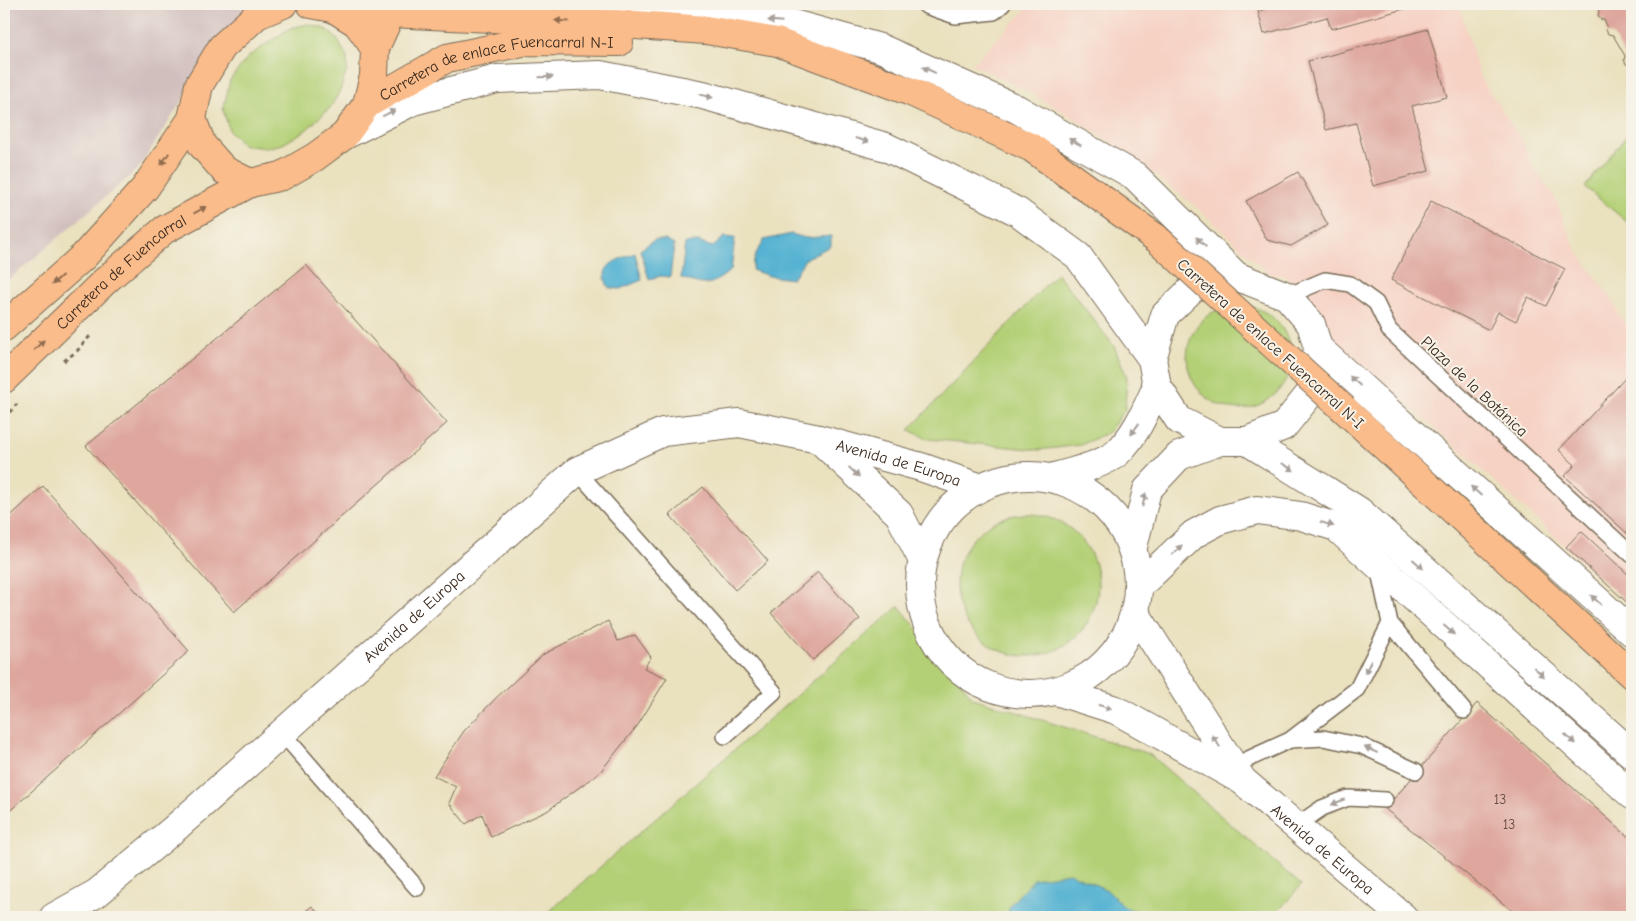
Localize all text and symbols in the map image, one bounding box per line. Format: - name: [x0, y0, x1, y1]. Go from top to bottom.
- one-way arrow: [554, 17, 570, 25]
- one-way arrow: [767, 17, 783, 25]
- street label: Carretera de enlace Fuencarral N-I: [376, 33, 614, 105]
- one-way arrow: [922, 65, 936, 73]
- one-way arrow: [538, 73, 554, 81]
- one-way arrow: [699, 92, 714, 100]
- one-way arrow: [382, 109, 396, 117]
- one-way arrow: [855, 137, 870, 145]
- one-way arrow: [1068, 137, 1081, 146]
- one-way arrow: [160, 153, 170, 166]
- one-way arrow: [193, 205, 207, 214]
- street label: Carretera de Fuencarral: [53, 212, 190, 334]
- one-way arrow: [1195, 236, 1207, 248]
- street label: Carretera de enlace Fuencarral N-I: [1173, 255, 1367, 432]
- one-way arrow: [51, 274, 63, 286]
- street label: Plaza de la Botánica: [1417, 333, 1531, 441]
- one-way arrow: [33, 339, 45, 351]
- one-way arrow: [1349, 376, 1362, 387]
- one-way arrow: [1130, 423, 1140, 436]
- street label: Avenida de Europa: [834, 436, 963, 490]
- one-way arrow: [1282, 462, 1295, 472]
- one-way arrow: [848, 466, 860, 478]
- one-way arrow: [1469, 485, 1482, 496]
- one-way arrow: [1141, 492, 1149, 507]
- one-way arrow: [1320, 521, 1335, 529]
- one-way arrow: [1171, 544, 1183, 556]
- one-way arrow: [1412, 558, 1424, 569]
- street label: Avenida de Europa: [360, 567, 469, 666]
- one-way arrow: [1591, 594, 1603, 606]
- one-way arrow: [1443, 624, 1455, 636]
- one-way arrow: [1364, 659, 1372, 674]
- one-way arrow: [1533, 666, 1545, 678]
- one-way arrow: [1098, 703, 1113, 711]
- one-way arrow: [1563, 733, 1575, 745]
- one-way arrow: [1212, 734, 1221, 747]
- one-way arrow: [1364, 746, 1379, 754]
- house number: 13: [1494, 791, 1506, 808]
- one-way arrow: [1330, 798, 1345, 806]
- street label: Avenida de Europa: [1267, 801, 1377, 898]
- house number: 13: [1503, 816, 1515, 833]

